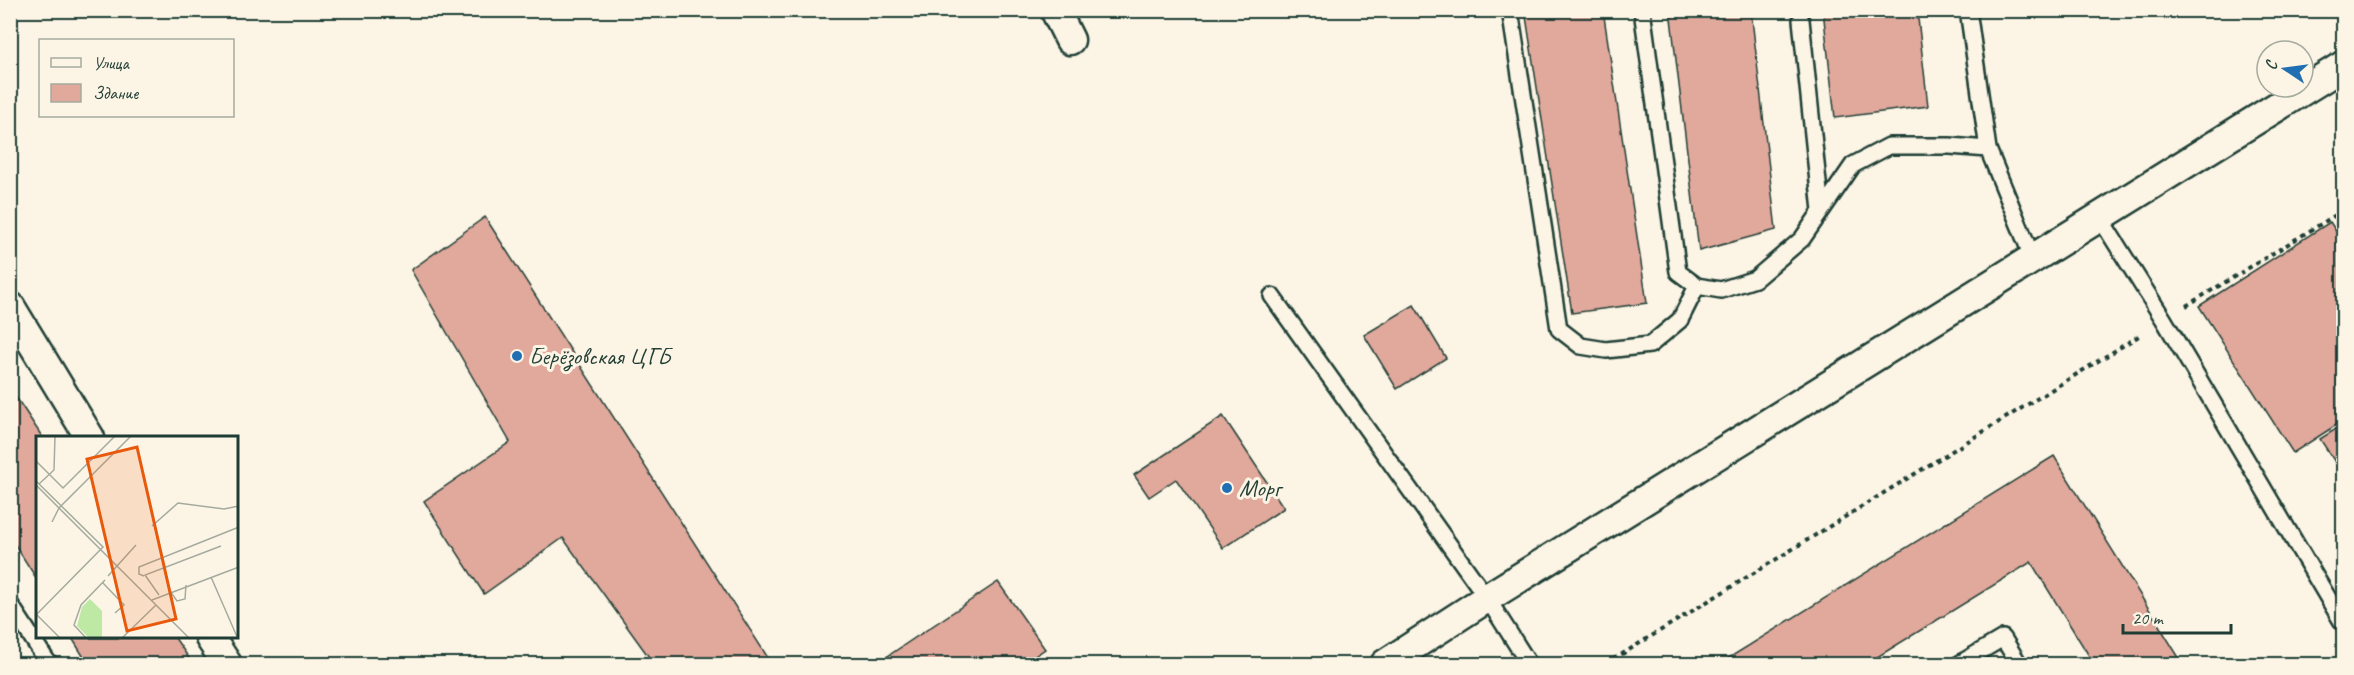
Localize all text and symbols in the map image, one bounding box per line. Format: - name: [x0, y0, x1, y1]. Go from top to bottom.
- legend: [39, 39, 234, 117]
- north arrow: [2255, 39, 2315, 99]
- text: Улица: [93, 52, 130, 74]
- text: С: [2261, 58, 2282, 72]
- text: Здание: [93, 82, 139, 104]
- place label: Берёзовская ЦГБ: [529, 341, 673, 372]
- marker: Берёзовская ЦГБ: [510, 349, 524, 363]
- inset map: [36, 436, 238, 639]
- place label: Морг: [1239, 473, 1284, 503]
- marker: Морг: [1220, 481, 1234, 495]
- scale bar: [2123, 597, 2231, 635]
- text: 20 m: [2132, 607, 2165, 629]

